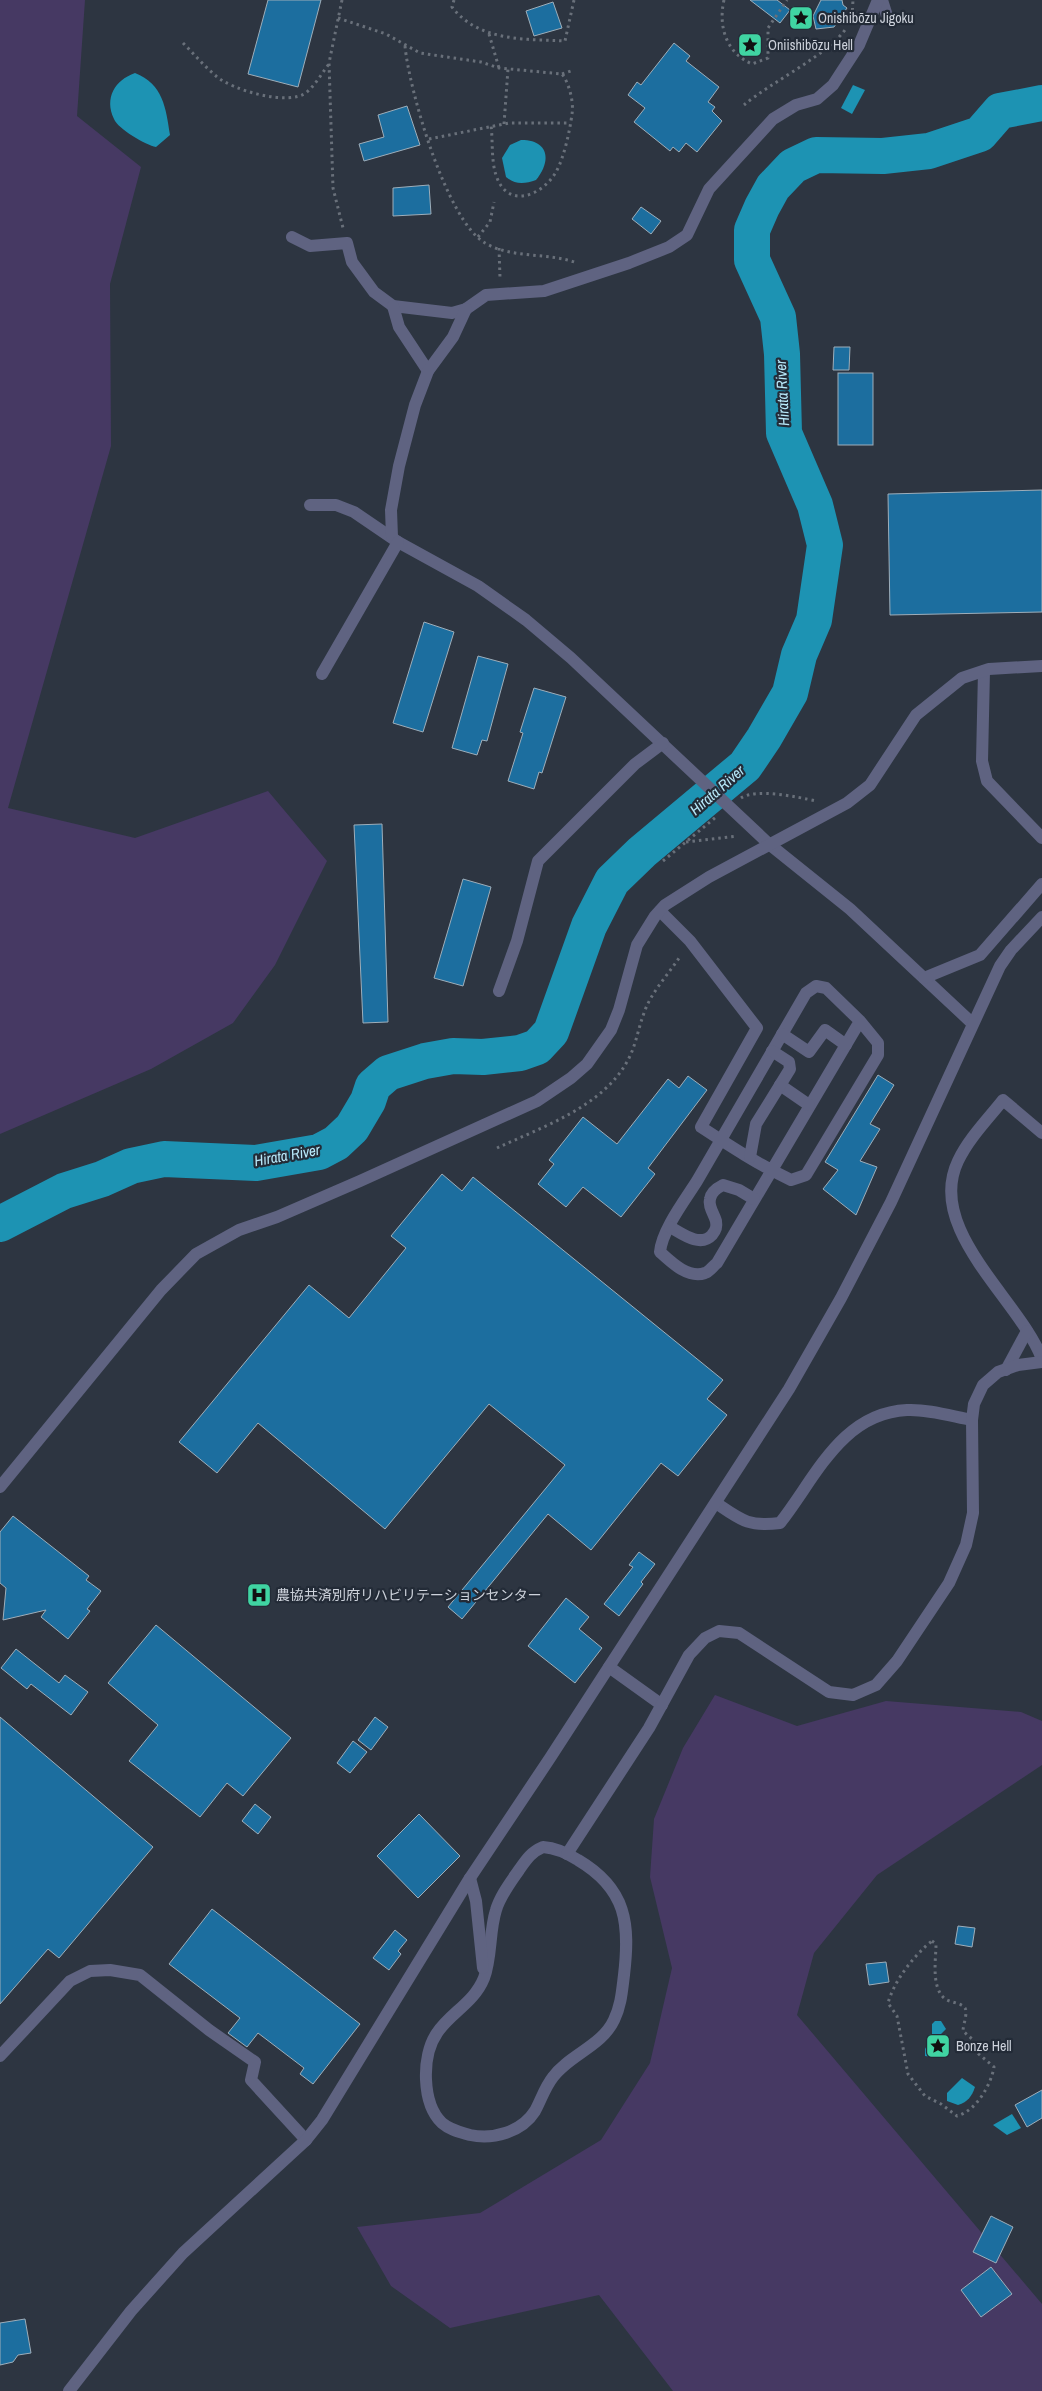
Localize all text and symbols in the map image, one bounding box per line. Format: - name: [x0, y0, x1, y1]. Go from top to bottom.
- place icon: Onishibōzu Jigoku: [788, 5, 814, 31]
- place label: Onishibōzu Jigoku: [818, 9, 914, 27]
- place icon: Oniishibōzu Hell: [737, 32, 763, 58]
- place label: Oniishibōzu Hell: [768, 36, 853, 54]
- water label: Hirata River: [770, 358, 794, 427]
- water label: Hirata River: [685, 760, 750, 820]
- water label: Hirata River: [253, 1139, 322, 1171]
- hospital icon: 農協共済別府リハビリテーションセンター: [246, 1582, 272, 1608]
- place label: 農協共済別府リハビリテーションセンター: [276, 1586, 542, 1604]
- place icon: Bonze Hell: [925, 2033, 951, 2059]
- place label: Bonze Hell: [956, 2037, 1012, 2055]

